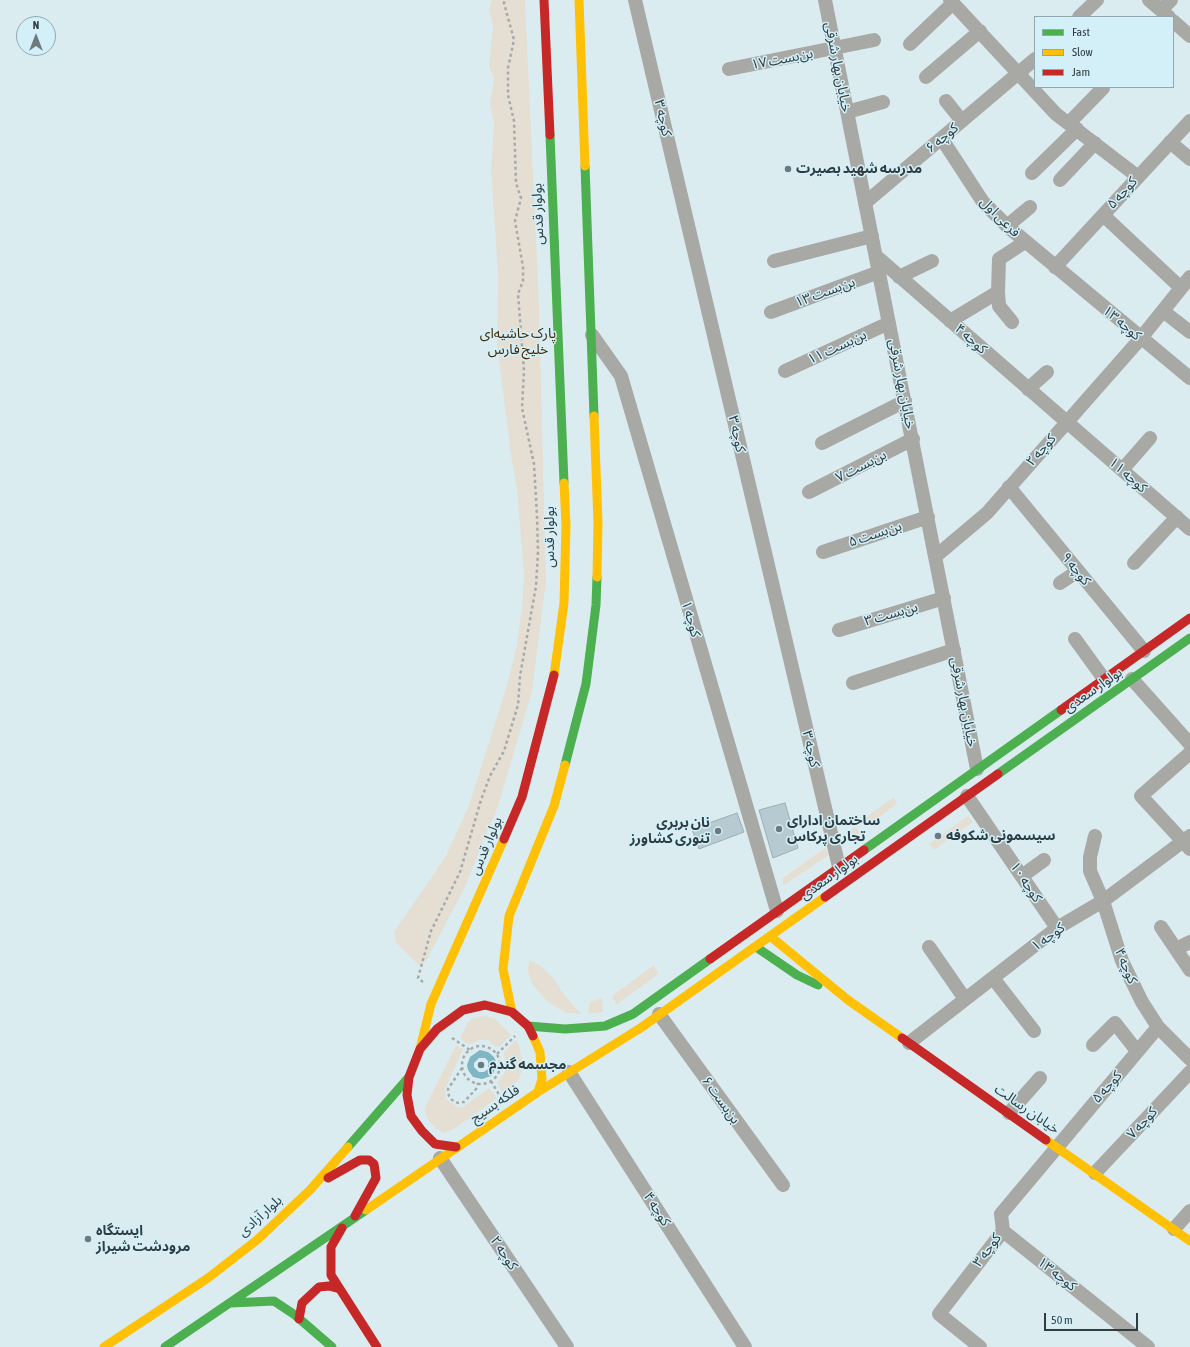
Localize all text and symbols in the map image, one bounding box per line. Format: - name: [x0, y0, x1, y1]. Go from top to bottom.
- north arrow: [16, 16, 56, 56]
- legend: [1034, 16, 1174, 88]
- text: N: [33, 19, 39, 31]
- street label: خیابان بهار شرقی: [821, 20, 855, 114]
- text: Fast: [1072, 25, 1090, 39]
- street label: بن‌بست ۱۷: [750, 45, 814, 73]
- text: Slow: [1072, 45, 1093, 59]
- text: Jam: [1072, 65, 1090, 79]
- street label: کوچه ۳: [651, 98, 675, 138]
- street label: کوچه ۶: [922, 120, 962, 156]
- place label: مدرسه شهید بصیرت: [796, 161, 922, 177]
- marker: مدرسه شهید بصیرت: [783, 164, 793, 174]
- street label: کوچه ۵: [1103, 174, 1141, 212]
- street label: بولوار قدس: [529, 183, 547, 245]
- street label: فرعی اول: [976, 193, 1024, 241]
- street label: بن‌بست ۱۳: [793, 273, 857, 311]
- street label: کوچه ۱۳: [1099, 302, 1145, 344]
- street label: کوچه ۴: [951, 320, 991, 358]
- park label: پارک حاشیه‌ای خلیج فارس: [480, 326, 556, 358]
- street label: بن‌بست ۱۱: [805, 326, 869, 368]
- street label: خیابان بهار شرقی: [885, 337, 919, 431]
- street label: کوچه ۳: [725, 414, 749, 454]
- street label: کوچه ۲: [1022, 430, 1060, 470]
- street label: بن‌بست ۷: [833, 446, 889, 486]
- street label: کوچه ۱۱: [1105, 454, 1151, 496]
- street label: بولوار قدس: [542, 506, 558, 568]
- street label: بن‌بست ۵: [846, 518, 904, 550]
- street label: کوچه ۹: [1058, 549, 1094, 589]
- street label: بن‌بست ۳: [862, 598, 920, 630]
- street label: کوچه ۱: [678, 599, 704, 639]
- street label: خیابان بهار شرقی: [947, 655, 981, 749]
- street label: بولوار سعدی: [1061, 664, 1125, 716]
- street label: کوچه ۳: [799, 729, 823, 769]
- place label: ساختمان ادارای تجاری پرکاس: [787, 813, 880, 846]
- street label: بولوار قدس: [466, 814, 506, 878]
- place label: نان بربری تنوری کشاورز: [630, 815, 710, 848]
- marker: ساختمان ادارای تجاری پرکاس: [774, 824, 784, 834]
- marker: نان بربری تنوری کشاورز: [713, 826, 723, 836]
- place label: سیسمونی شکوفه: [946, 828, 1056, 844]
- marker: سیسمونی شکوفه: [933, 831, 943, 841]
- street label: بولوار سعدی: [797, 850, 861, 904]
- street label: کوچه ۱۰: [1006, 859, 1046, 905]
- street label: کوچه ۱: [1028, 919, 1068, 955]
- street label: کوچه ۴: [1111, 946, 1141, 986]
- place label: مجسمه گندم: [489, 1057, 566, 1073]
- marker: مجسمه گندم: [476, 1060, 486, 1070]
- street label: کوچه ۵: [1088, 1067, 1126, 1107]
- street label: بن‌بست ۶: [698, 1073, 744, 1127]
- street label: خیابان رسالت: [991, 1080, 1063, 1138]
- street label: فلکه بسیج: [467, 1081, 523, 1127]
- street label: کوچه ۷: [1123, 1104, 1161, 1142]
- street label: کوچه ۴: [640, 1189, 674, 1229]
- street label: بلوار آزادی: [234, 1192, 286, 1240]
- place label: ایستگاه مرودشت شیراز: [96, 1223, 190, 1256]
- street label: کوچه ۳: [969, 1230, 1005, 1270]
- street label: کوچه ۲: [487, 1233, 521, 1273]
- marker: ایستگاه مرودشت شیراز: [83, 1234, 93, 1244]
- street label: کوچه ۱۳: [1034, 1253, 1080, 1295]
- scale bar: [1046, 1305, 1140, 1331]
- text: 50 m: [1051, 1313, 1073, 1327]

